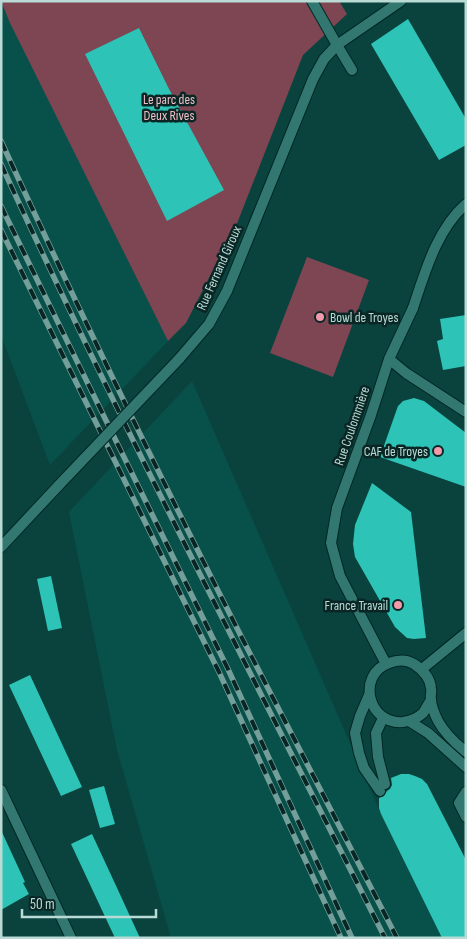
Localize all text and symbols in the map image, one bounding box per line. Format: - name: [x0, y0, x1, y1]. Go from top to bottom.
- park label: Le parc des Deux Rives: [143, 91, 195, 124]
- street label: Rue Fernand Giroux: [193, 222, 246, 313]
- place label: Bowl de Troyes: [330, 309, 398, 326]
- marker: Bowl de Troyes: [314, 311, 326, 323]
- street label: Rue Coulommière: [331, 384, 373, 468]
- place label: CAF de Troyes: [364, 443, 428, 460]
- marker: CAF de Troyes: [432, 445, 444, 457]
- place label: France Travail: [325, 597, 388, 614]
- marker: France Travail: [392, 599, 404, 611]
- scale bar: [22, 886, 156, 918]
- text: 50 m: [30, 895, 55, 914]

